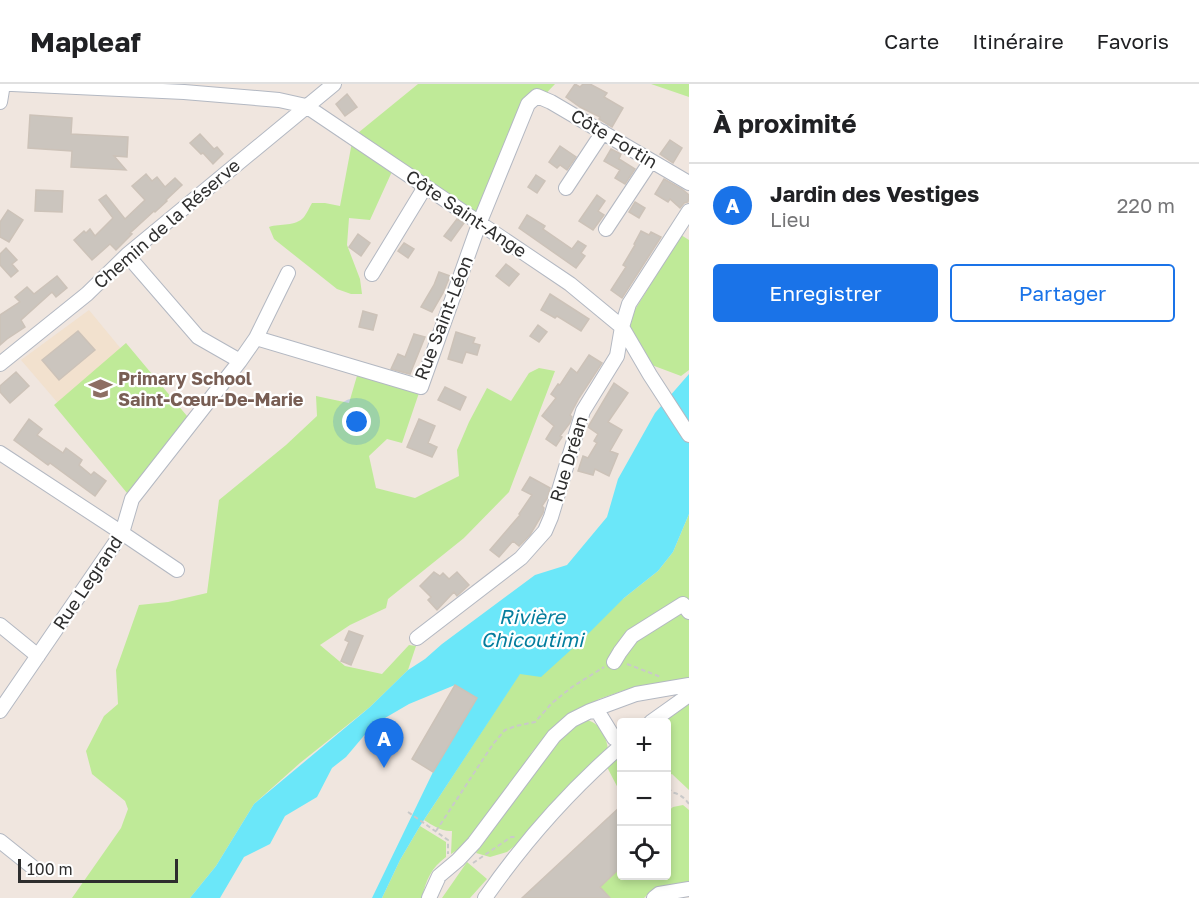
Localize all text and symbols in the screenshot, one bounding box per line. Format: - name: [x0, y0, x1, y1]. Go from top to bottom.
- text: Mapleaf: [30, 25, 141, 58]
- text: Carte: [884, 28, 939, 54]
- text: Itinéraire: [972, 28, 1064, 54]
- text: Favoris: [1097, 28, 1169, 54]
- street label: Côte Fortin: [567, 104, 662, 173]
- text: À proximité: [713, 108, 857, 139]
- street label: Chemin de la Réserve: [89, 154, 244, 293]
- street label: Côte Saint-Ange: [402, 165, 531, 262]
- text: Jardin des Vestiges: [770, 180, 979, 207]
- text: A: [725, 193, 740, 217]
- text: 220 m: [1117, 193, 1175, 217]
- text: Lieu: [770, 207, 810, 231]
- street label: Rue Saint-Léon: [409, 252, 477, 383]
- button: Enregistrer: [713, 264, 938, 322]
- button: Partager: [950, 264, 1175, 322]
- place label: Primary School Saint-Cœur-De-Marie: [118, 367, 304, 410]
- school or university icon: Primary School Saint-Cœur-De-Marie: [87, 376, 113, 402]
- your location: [342, 407, 371, 436]
- street label: Rue Dréan: [545, 413, 592, 504]
- street label: Rue Legrand: [48, 531, 127, 634]
- water label: Rivière Chicoutimi: [481, 604, 586, 651]
- pin: A: [364, 718, 404, 768]
- map controls: [617, 718, 671, 880]
- button: +: [617, 718, 671, 772]
- button: −: [617, 772, 671, 826]
- button: locate: [617, 826, 671, 880]
- scale bar: [18, 856, 178, 884]
- text: 100 m: [27, 859, 73, 879]

